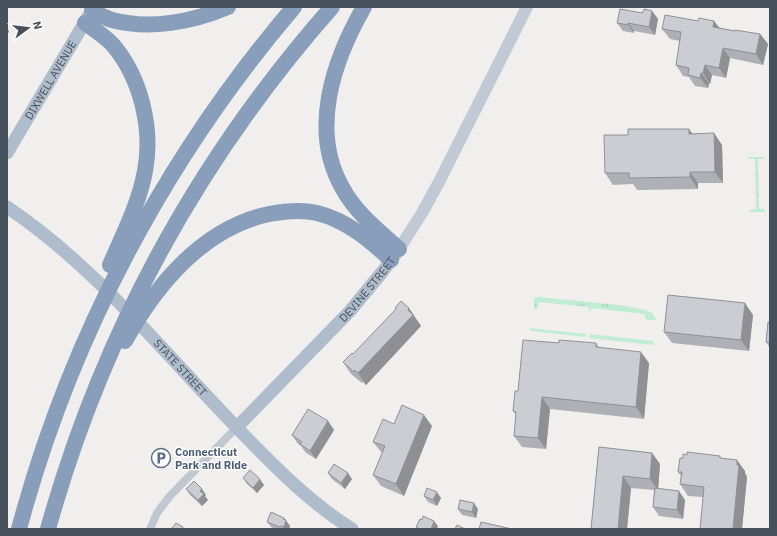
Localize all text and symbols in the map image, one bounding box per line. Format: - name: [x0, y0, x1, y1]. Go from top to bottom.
- north arrow: [8, 8, 48, 48]
- text: N: [30, 20, 45, 31]
- street label: DIXWELL AVENUE: [21, 38, 79, 122]
- street label: DEVINE STREET: [336, 253, 399, 325]
- street label: STATE STREET: [151, 336, 211, 399]
- place label: Connecticut Park and Ride: [175, 445, 247, 472]
- parking icon: Connecticut Park and Ride: [150, 447, 172, 469]

